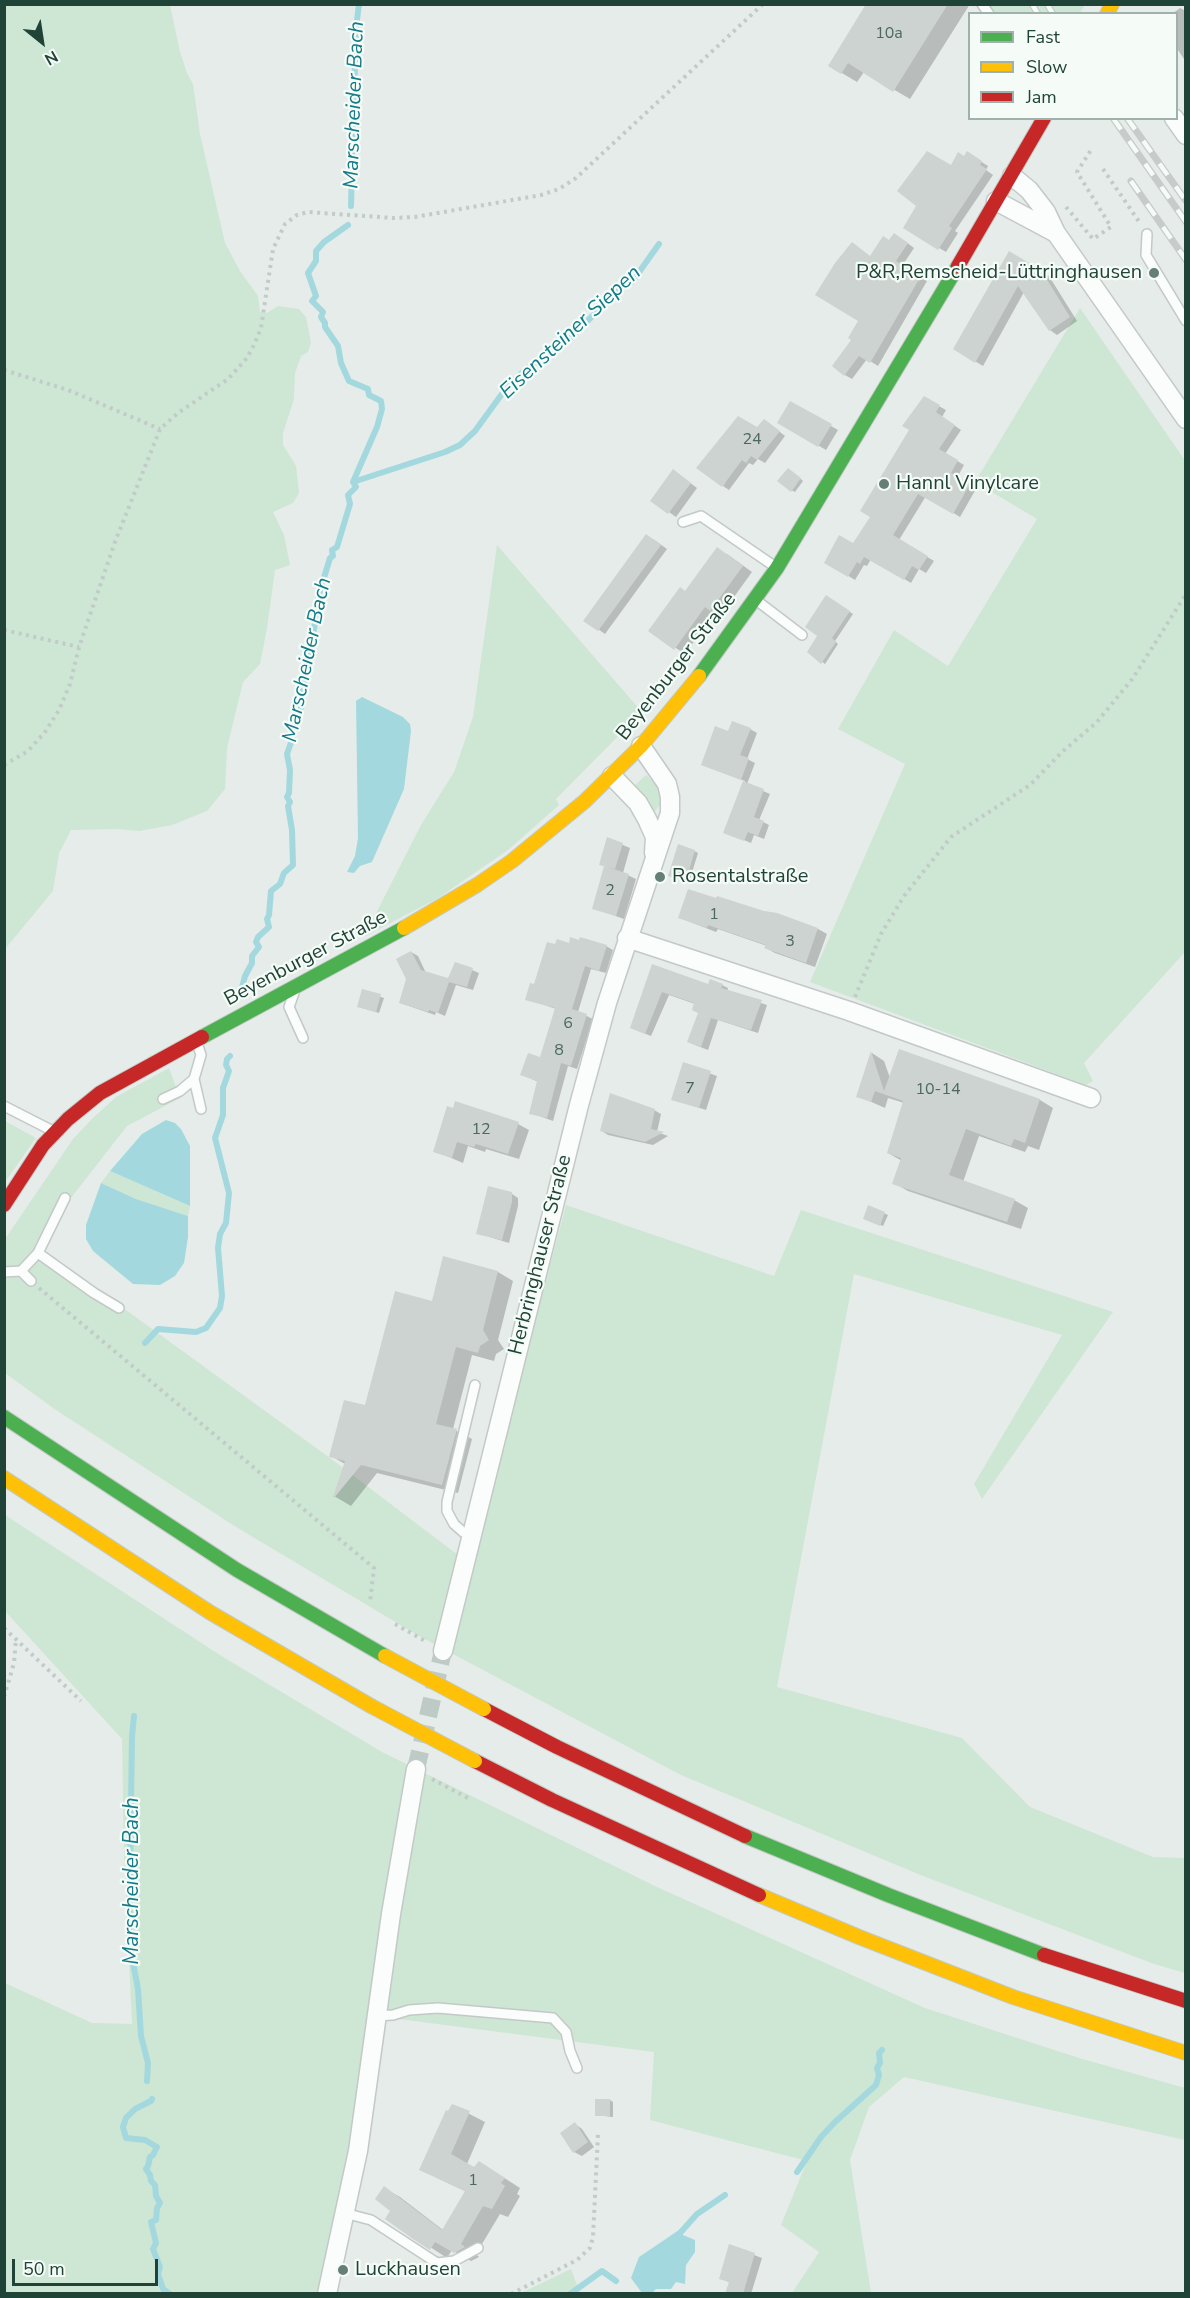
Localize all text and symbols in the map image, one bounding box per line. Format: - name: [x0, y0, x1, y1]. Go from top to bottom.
- north arrow: [12, 12, 72, 72]
- legend: [968, 12, 1178, 120]
- water label: Marscheider Bach: [339, 21, 371, 189]
- house number: 10a: [875, 24, 903, 44]
- text: Fast: [1026, 25, 1060, 49]
- text: N: [40, 45, 62, 70]
- text: Slow: [1026, 55, 1067, 79]
- text: Jam: [1026, 85, 1057, 109]
- water label: Eisensteiner Siepen: [495, 261, 647, 405]
- place label: P&R,Remscheid-Lüttringhausen: [856, 261, 1142, 285]
- marker: P&R,Remscheid-Lüttringhausen: [1147, 266, 1161, 280]
- house number: 24: [742, 430, 762, 450]
- place label: Hannl Vinylcare: [896, 472, 1039, 496]
- marker: Hannl Vinylcare: [877, 477, 891, 491]
- water label: Marscheider Bach: [278, 575, 338, 745]
- street label: Beyenburger Straße: [612, 588, 742, 746]
- place label: Rosentalstraße: [672, 865, 808, 889]
- marker: Rosentalstraße: [653, 870, 667, 884]
- house number: 2: [605, 881, 615, 901]
- house number: 1: [709, 905, 719, 925]
- street label: Beyenburger Straße: [221, 906, 391, 1012]
- house number: 3: [785, 932, 795, 952]
- house number: 6: [563, 1014, 573, 1034]
- house number: 8: [554, 1041, 564, 1061]
- house number: 7: [685, 1079, 695, 1099]
- house number: 10-14: [915, 1080, 961, 1100]
- house number: 12: [471, 1120, 491, 1140]
- street label: Herbringhauser Straße: [505, 1153, 577, 1357]
- water label: Marscheider Bach: [120, 1797, 146, 1965]
- house number: 1: [468, 2171, 478, 2191]
- scale bar: [15, 2247, 160, 2285]
- text: 50 m: [23, 2257, 65, 2281]
- place label: Luckhausen: [355, 2258, 461, 2282]
- marker: Luckhausen: [336, 2263, 350, 2277]

